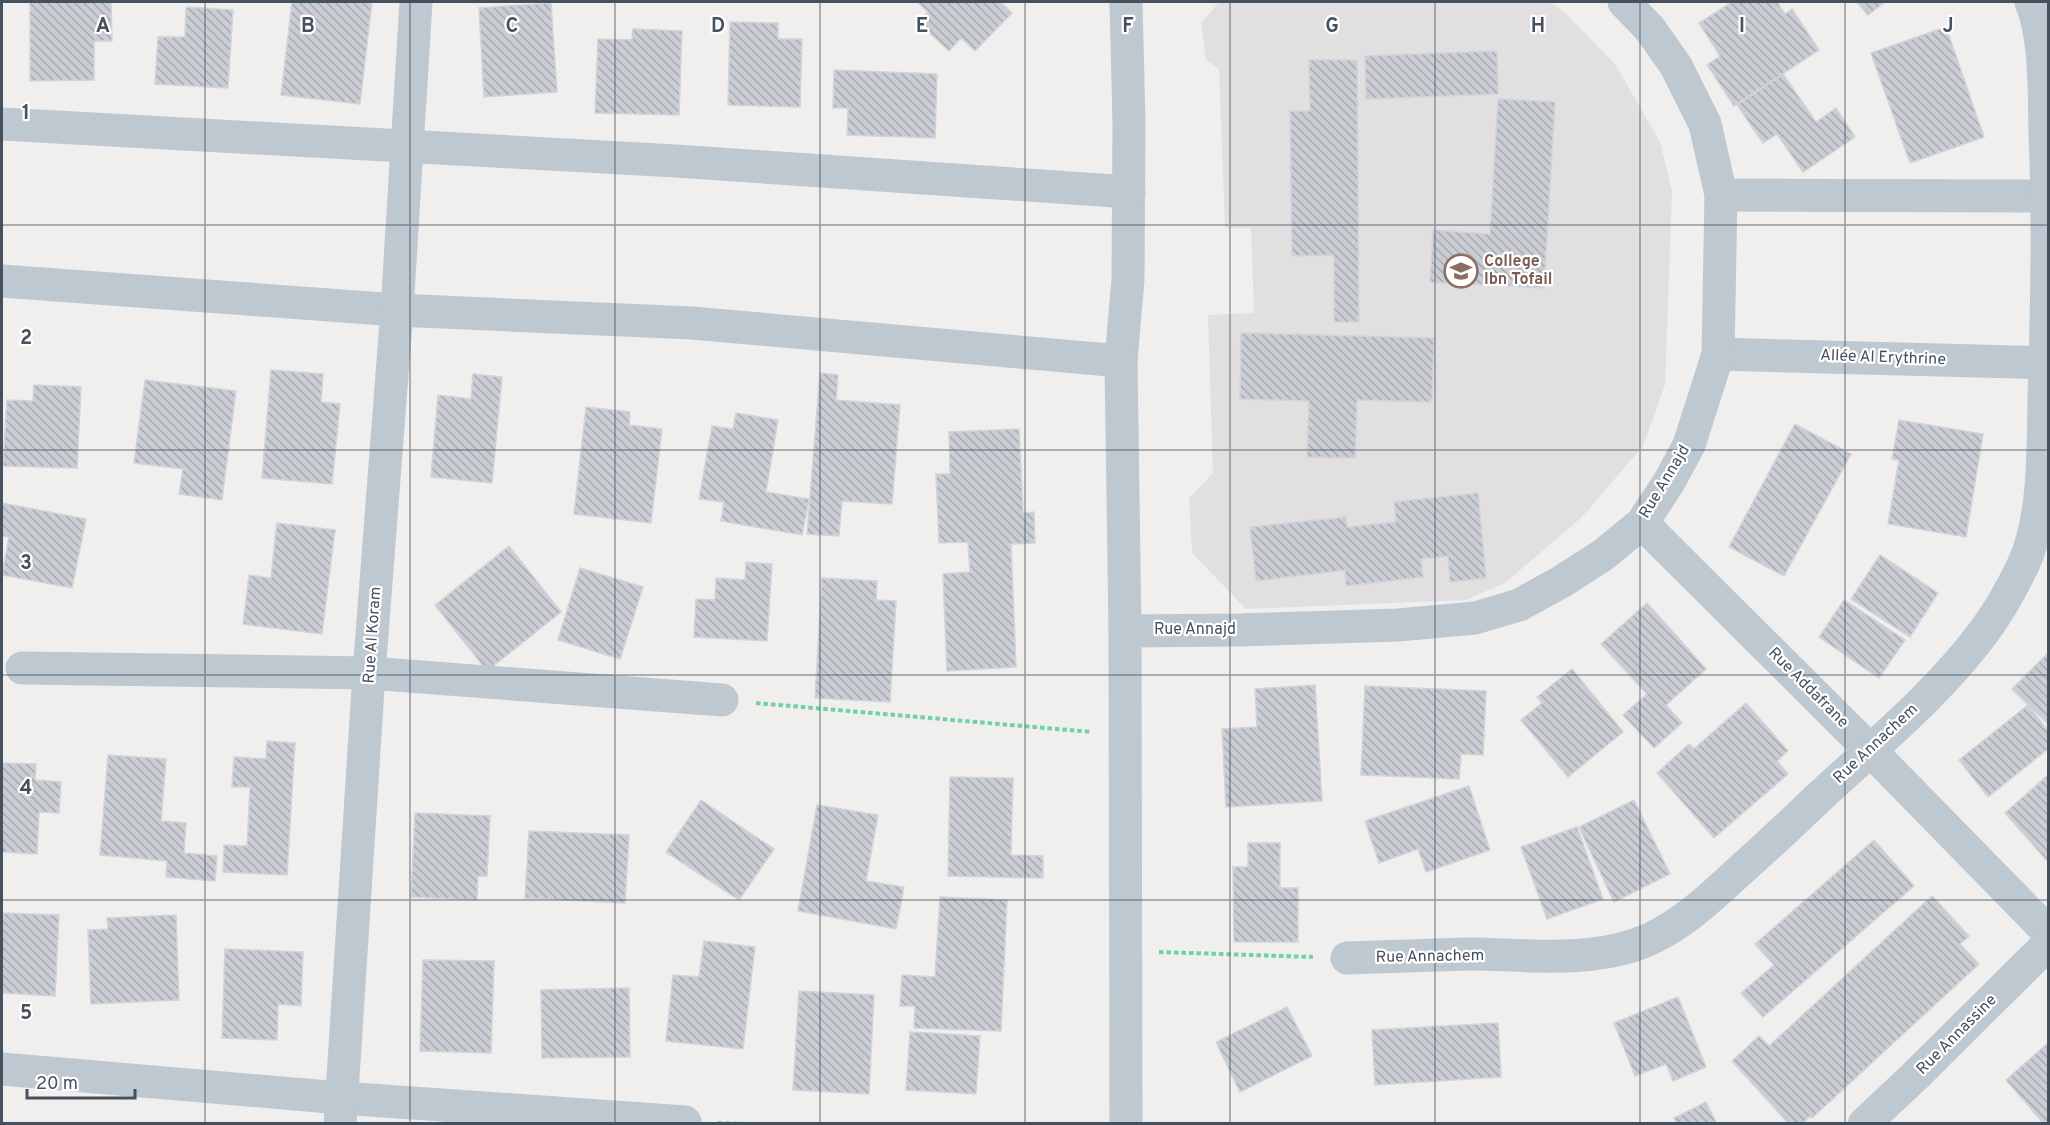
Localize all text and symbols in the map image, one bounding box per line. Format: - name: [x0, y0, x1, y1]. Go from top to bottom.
- text: A: [96, 14, 110, 40]
- text: B: [301, 14, 315, 40]
- text: C: [506, 14, 518, 40]
- text: D: [711, 14, 725, 40]
- text: E: [916, 14, 928, 40]
- text: F: [1122, 14, 1134, 40]
- text: G: [1325, 14, 1339, 40]
- text: H: [1531, 14, 1545, 40]
- text: I: [1739, 14, 1745, 40]
- text: J: [1942, 14, 1954, 40]
- text: 1: [22, 101, 30, 127]
- place label: College Ibn Tofail: [1484, 252, 1552, 290]
- school or university icon: College Ibn Tofail: [1443, 253, 1479, 289]
- text: 2: [20, 326, 32, 352]
- street label: Allée Al Erythrine: [1820, 346, 1946, 370]
- street label: Rue Annajd: [1635, 442, 1695, 522]
- text: 3: [20, 551, 32, 577]
- street label: Rue Al Koram: [360, 586, 386, 684]
- street label: Rue Annajd: [1154, 620, 1236, 640]
- street label: Rue Addafrane: [1763, 643, 1853, 733]
- street label: Rue Annachem: [1830, 700, 1922, 788]
- text: 4: [20, 776, 32, 802]
- street label: Rue Annachem: [1376, 946, 1484, 968]
- street label: Rue Annassine: [1913, 991, 2001, 1079]
- text: 5: [20, 1001, 32, 1027]
- scale bar: [27, 1062, 135, 1100]
- text: 20 m: [36, 1073, 78, 1096]

